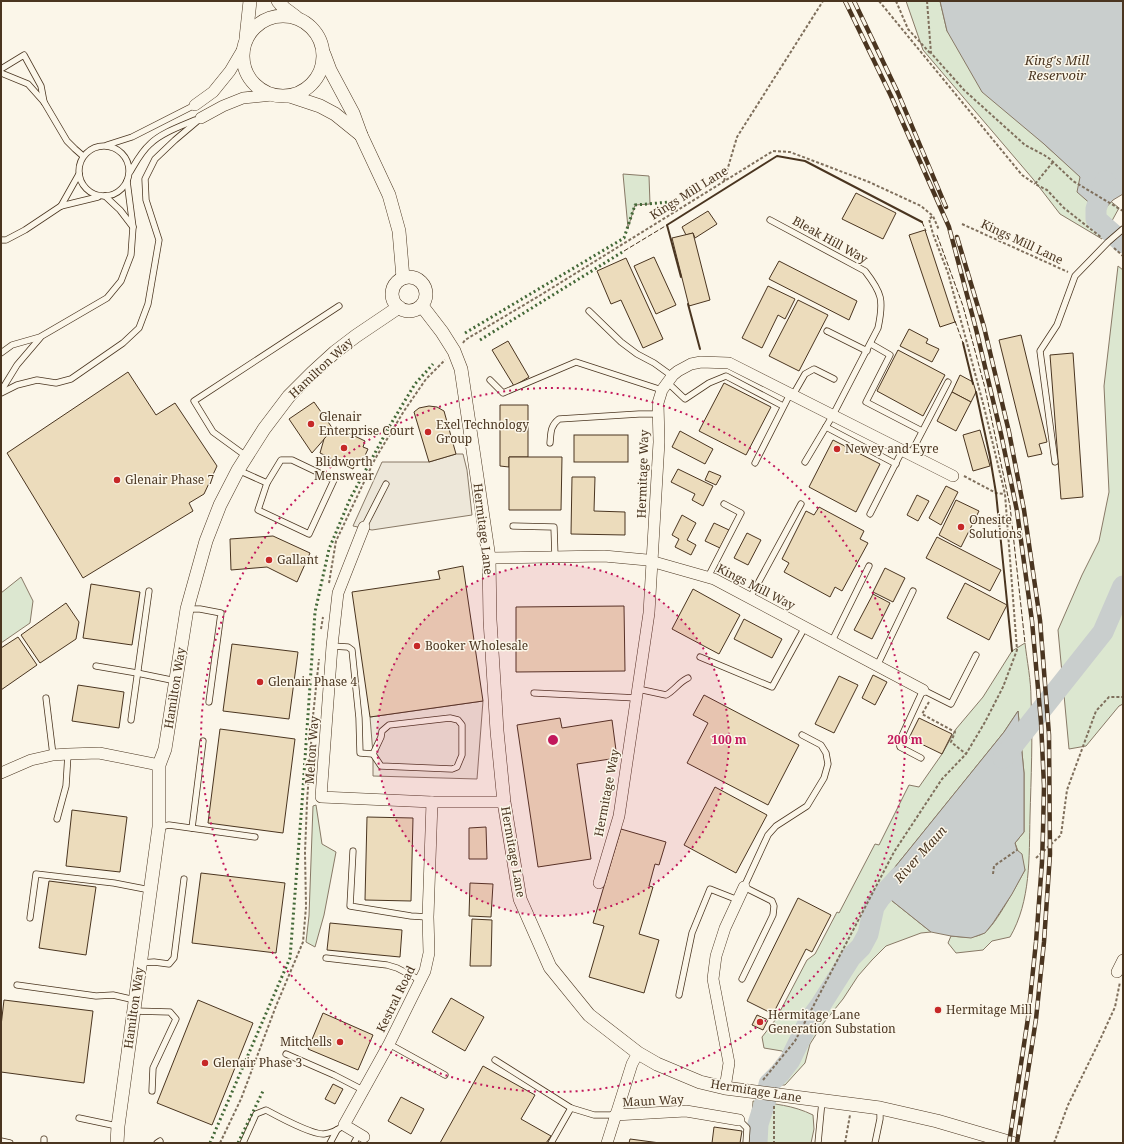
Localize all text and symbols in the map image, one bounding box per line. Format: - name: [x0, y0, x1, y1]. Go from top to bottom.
- water label: King's Mill Reservoir: [1024, 51, 1089, 84]
- street label: Kings Mill Lane: [646, 162, 731, 223]
- street label: Bleak Hill Way: [789, 212, 871, 267]
- street label: Kings Mill Lane: [978, 215, 1066, 268]
- street label: Hamilton Way: [285, 333, 357, 402]
- place label: Glenair Enterprise Court: [319, 408, 414, 439]
- place label: Exel Technology Group: [436, 416, 529, 447]
- marker: Glenair Enterprise Court: [306, 419, 316, 429]
- marker: Exel Technology Group: [423, 427, 433, 437]
- street label: Hermitage Way: [632, 429, 653, 519]
- place label: Newey and Eyre: [845, 440, 939, 457]
- marker: Blidworth Menswear: [339, 443, 349, 453]
- marker: Newey and Eyre: [832, 444, 842, 454]
- place label: Blidworth Menswear: [314, 453, 374, 484]
- place label: Glenair Phase 7: [125, 471, 214, 488]
- marker: Glenair Phase 7: [112, 475, 122, 485]
- street label: Hermitage Lane: [469, 482, 498, 576]
- place label: Onesite Solutions: [969, 511, 1022, 542]
- marker: Onesite Solutions: [956, 522, 966, 532]
- place label: Gallant: [277, 551, 318, 568]
- marker: Gallant: [264, 555, 274, 565]
- street label: Kings Mill Way: [714, 560, 798, 614]
- place label: Booker Wholesale: [425, 637, 528, 654]
- marker: Booker Wholesale: [412, 641, 422, 651]
- street label: Hamilton Way: [160, 646, 189, 730]
- place label: Glenair Phase 4: [268, 673, 357, 690]
- marker: Glenair Phase 4: [255, 677, 265, 687]
- street label: Melton Way: [301, 715, 322, 785]
- text: 100 m: [711, 731, 747, 748]
- text: 200 m: [887, 731, 923, 748]
- centre of rings: [546, 733, 560, 747]
- street label: Hermitage Way: [590, 748, 623, 838]
- street label: Hermitage Lane: [497, 805, 530, 899]
- water label: River Maun: [889, 822, 950, 887]
- street label: Kestral Road: [372, 962, 419, 1035]
- street label: Hamilton Way: [119, 966, 148, 1050]
- place label: Hermitage Mill: [946, 1001, 1033, 1018]
- marker: Hermitage Mill: [933, 1005, 943, 1015]
- place label: Hermitage Lane Generation Substation: [768, 1006, 896, 1037]
- marker: Hermitage Lane Generation Substation: [755, 1017, 765, 1027]
- place label: Mitchells: [280, 1033, 332, 1050]
- marker: Mitchells: [335, 1037, 345, 1047]
- place label: Glenair Phase 3: [213, 1054, 302, 1071]
- marker: Glenair Phase 3: [200, 1058, 210, 1068]
- street label: Hermitage Lane: [709, 1075, 803, 1106]
- street label: Maun Way: [622, 1090, 684, 1111]

